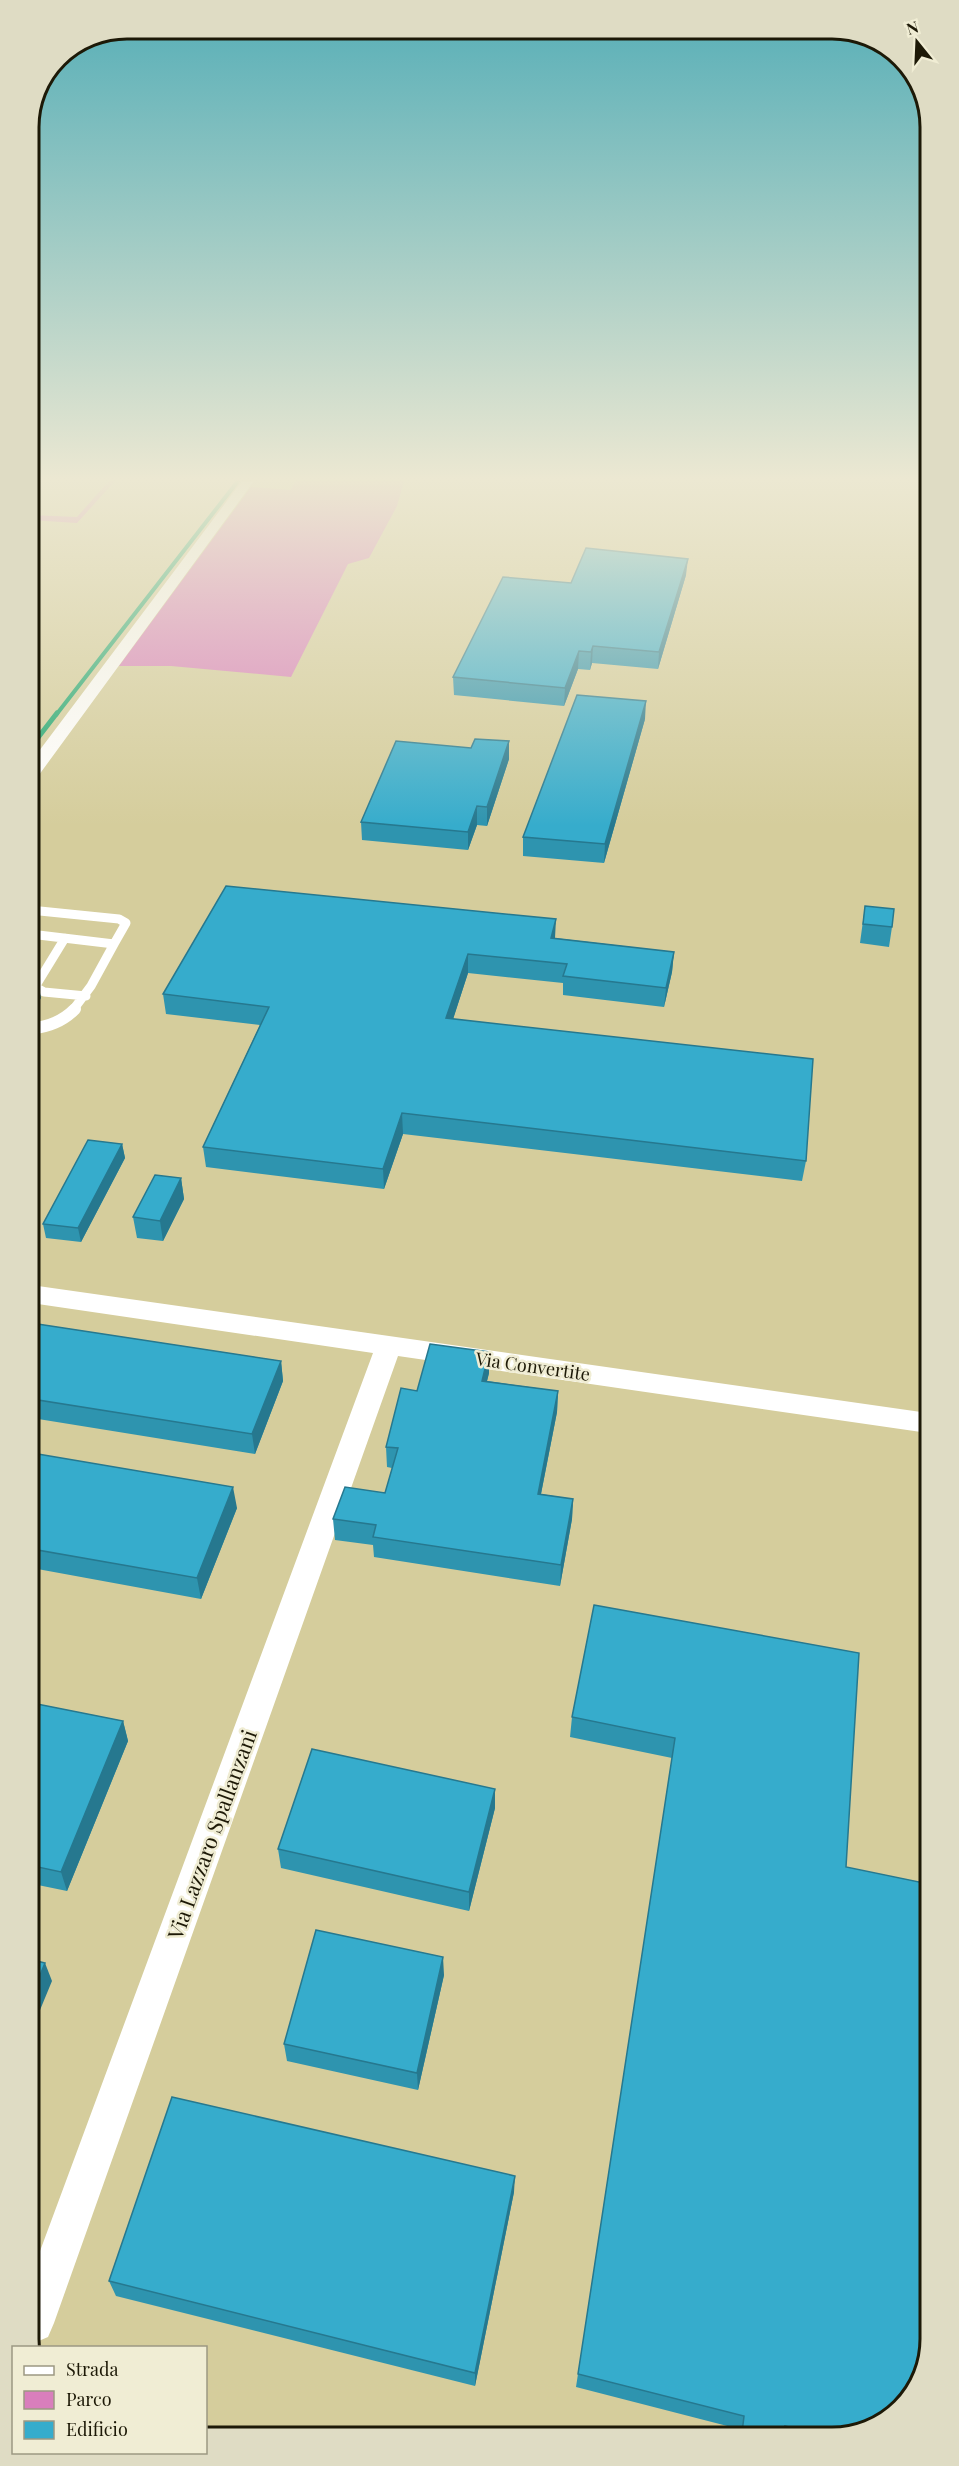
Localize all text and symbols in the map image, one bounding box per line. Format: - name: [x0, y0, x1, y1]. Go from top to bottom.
- north arrow: [887, 12, 947, 72]
- text: N: [903, 15, 921, 39]
- street label: Via Convertite: [473, 1346, 592, 1386]
- street label: Via Lazzaro Spallanzani: [160, 1725, 262, 1944]
- legend: [12, 2346, 207, 2454]
- text: Strada: [66, 2357, 119, 2381]
- text: Parco: [66, 2387, 112, 2411]
- text: Edificio: [66, 2417, 128, 2441]

